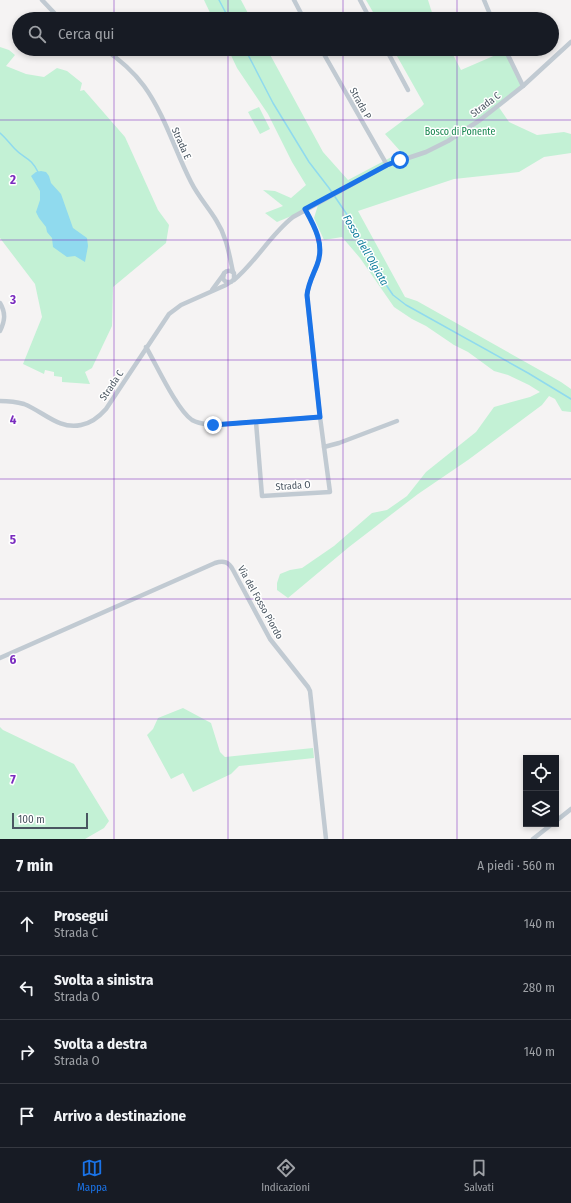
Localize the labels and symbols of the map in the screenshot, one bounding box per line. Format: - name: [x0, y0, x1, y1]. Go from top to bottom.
- street label: Strada P: [347, 86, 374, 121]
- street label: Strada C: [468, 90, 503, 120]
- street label: Strada E: [169, 126, 194, 161]
- park label: Bosco di Ponente: [425, 126, 495, 138]
- route start: [391, 151, 409, 169]
- text: 2: [9, 172, 16, 187]
- water label: Fosso dell’Olgiata: [340, 213, 391, 288]
- text: 3: [9, 292, 16, 307]
- street label: Strada C: [97, 368, 126, 403]
- text: 4: [10, 412, 17, 427]
- route end: [204, 416, 222, 434]
- street label: Strada O: [275, 479, 311, 493]
- text: 5: [10, 532, 16, 547]
- street label: Via del Fosso Piordo: [235, 564, 285, 641]
- text: 6: [10, 652, 17, 667]
- text: 7: [10, 772, 16, 787]
- scale bar: [12, 811, 88, 830]

